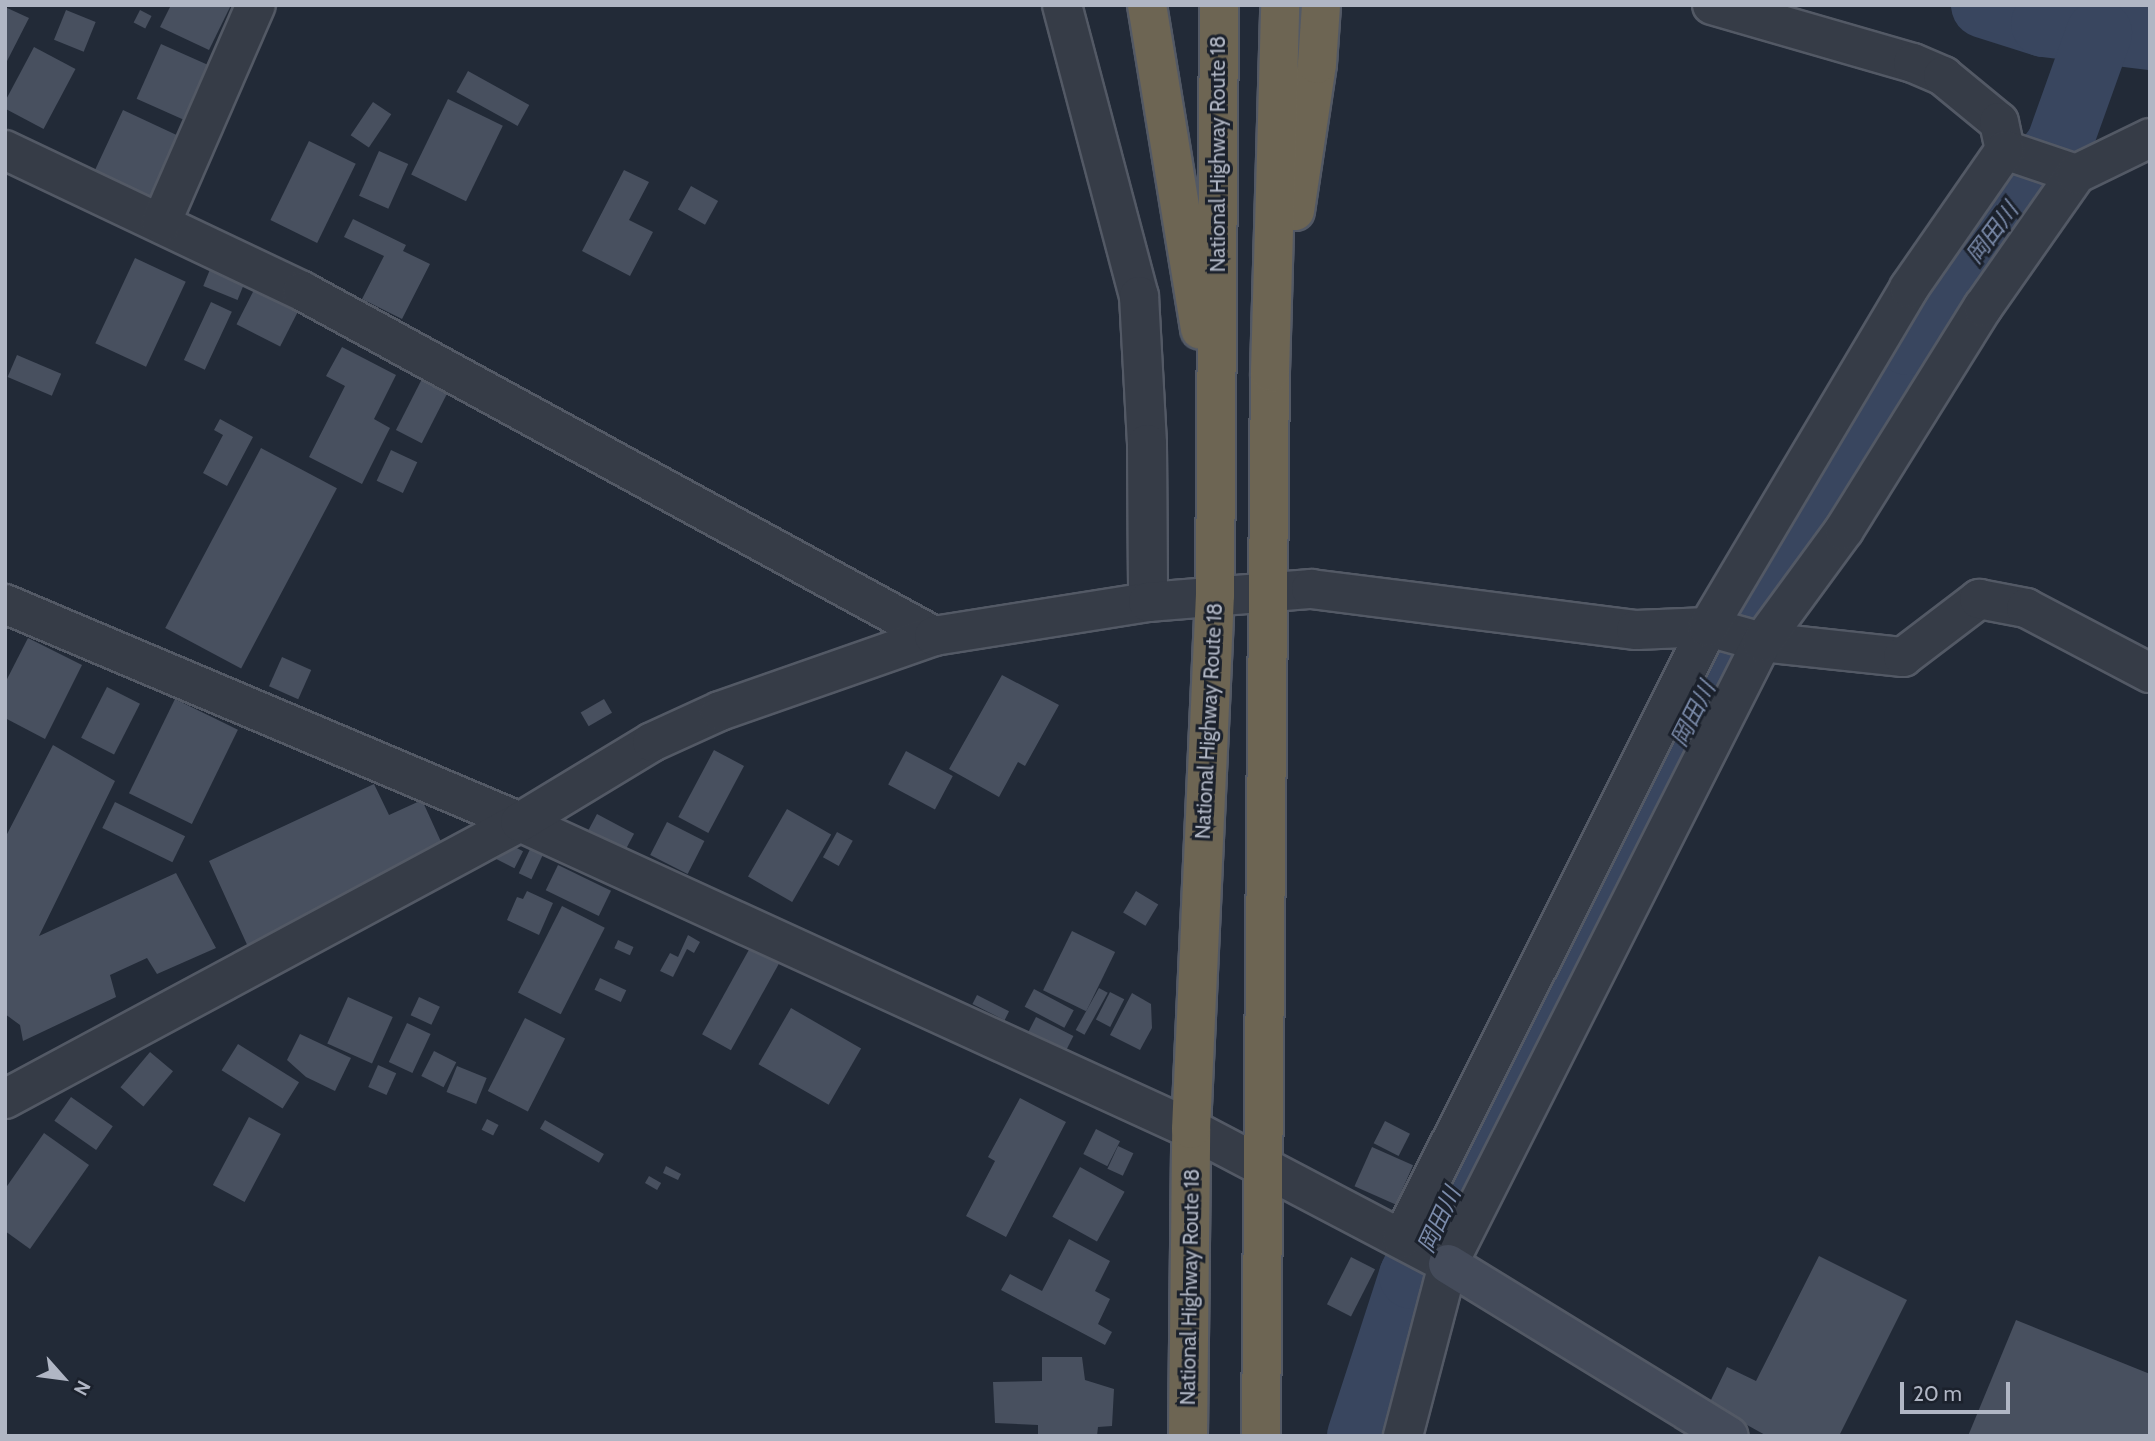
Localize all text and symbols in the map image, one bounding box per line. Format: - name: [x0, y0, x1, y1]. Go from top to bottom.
- street label: National Highway Route 18: [1205, 36, 1231, 272]
- water label: 岡田川: [1960, 197, 2024, 269]
- street label: National Highway Route 18: [1190, 602, 1228, 840]
- water label: 岡田川: [1665, 677, 1721, 751]
- street label: National Highway Route 18: [1175, 1168, 1205, 1406]
- water label: 岡田川: [1412, 1183, 1466, 1257]
- north arrow: [28, 1343, 98, 1413]
- scale bar: [1903, 1368, 2013, 1412]
- text: N: [69, 1377, 95, 1399]
- text: 20 m: [1913, 1381, 1962, 1406]

